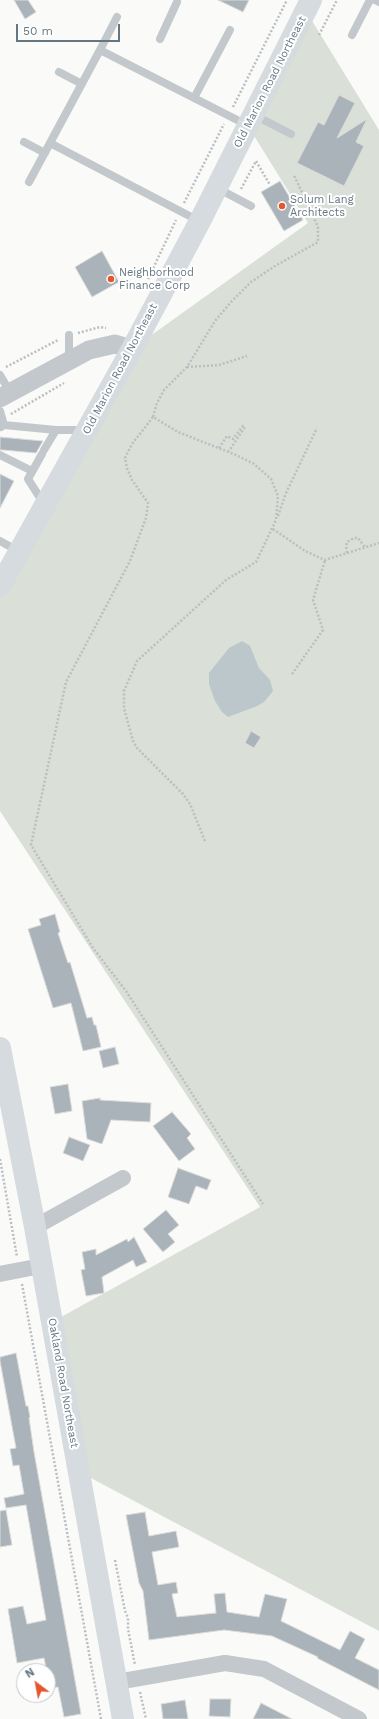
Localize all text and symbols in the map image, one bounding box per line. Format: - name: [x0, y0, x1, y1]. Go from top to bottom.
- street label: Old Marion Road Northeast: [231, 14, 309, 150]
- scale bar: [18, 16, 122, 42]
- text: 50 m: [23, 24, 53, 38]
- place label: Solum Lang Architects: [290, 193, 354, 219]
- marker: Solum Lang Architects: [277, 201, 287, 211]
- place label: Neighborhood Finance Corp: [119, 266, 194, 292]
- marker: Neighborhood Finance Corp: [106, 274, 116, 284]
- street label: Old Marion Road Northeast: [80, 301, 160, 437]
- street label: Oakland Road Northeast: [45, 1317, 81, 1449]
- north arrow: [16, 1663, 56, 1703]
- text: N: [23, 1666, 37, 1681]

